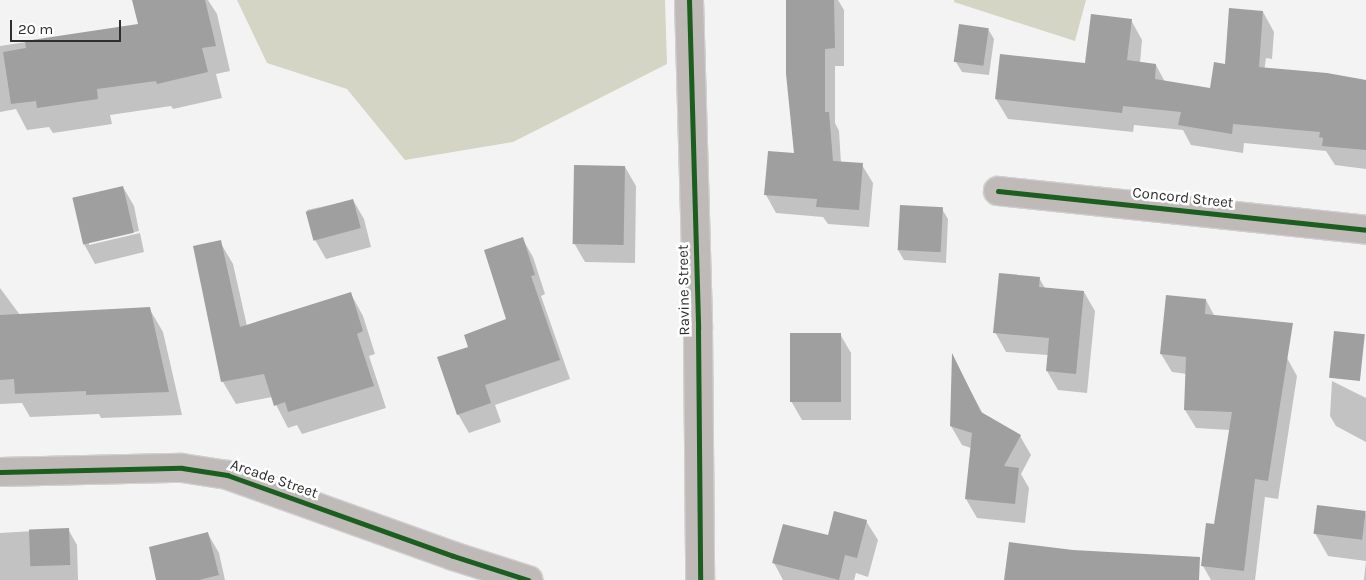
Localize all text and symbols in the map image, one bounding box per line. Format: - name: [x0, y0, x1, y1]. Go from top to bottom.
- scale bar: [12, 10, 124, 42]
- text: 20 m: [18, 20, 53, 38]
- street label: Concord Street: [1132, 184, 1234, 212]
- street label: Ravine Street: [674, 244, 694, 336]
- street label: Arcade Street: [228, 456, 320, 502]

